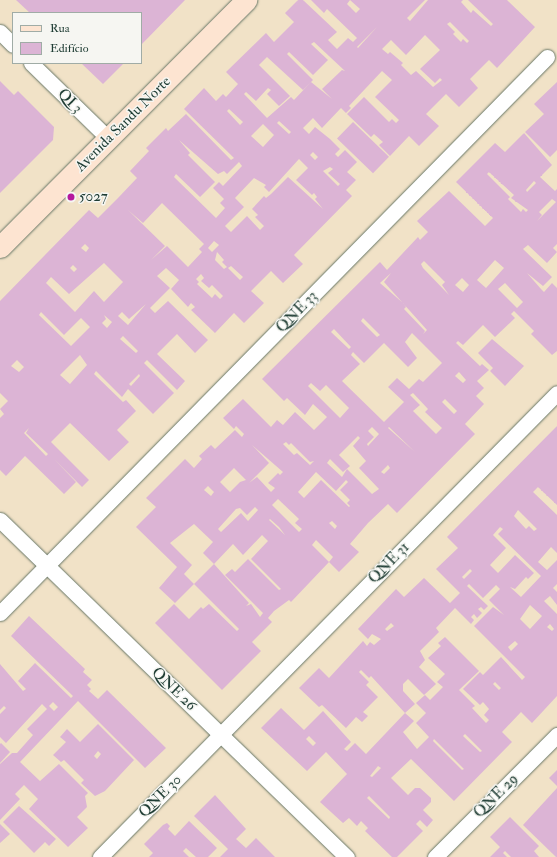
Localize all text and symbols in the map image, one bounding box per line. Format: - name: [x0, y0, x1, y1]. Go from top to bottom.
- legend: [12, 12, 142, 64]
- text: Rua: [50, 21, 70, 36]
- text: Edifício: [50, 41, 89, 56]
- street label: Avenida Sandu Norte: [72, 73, 174, 175]
- street label: QI 3: [54, 85, 86, 117]
- place label: 5027: [79, 188, 108, 206]
- marker: 5027: [66, 192, 76, 202]
- street label: QNE 33: [273, 287, 321, 337]
- street label: QNE 31: [365, 538, 413, 588]
- street label: QNE 26: [148, 663, 200, 715]
- street label: QNE 29: [470, 770, 522, 822]
- street label: QNE 30: [135, 771, 185, 821]

